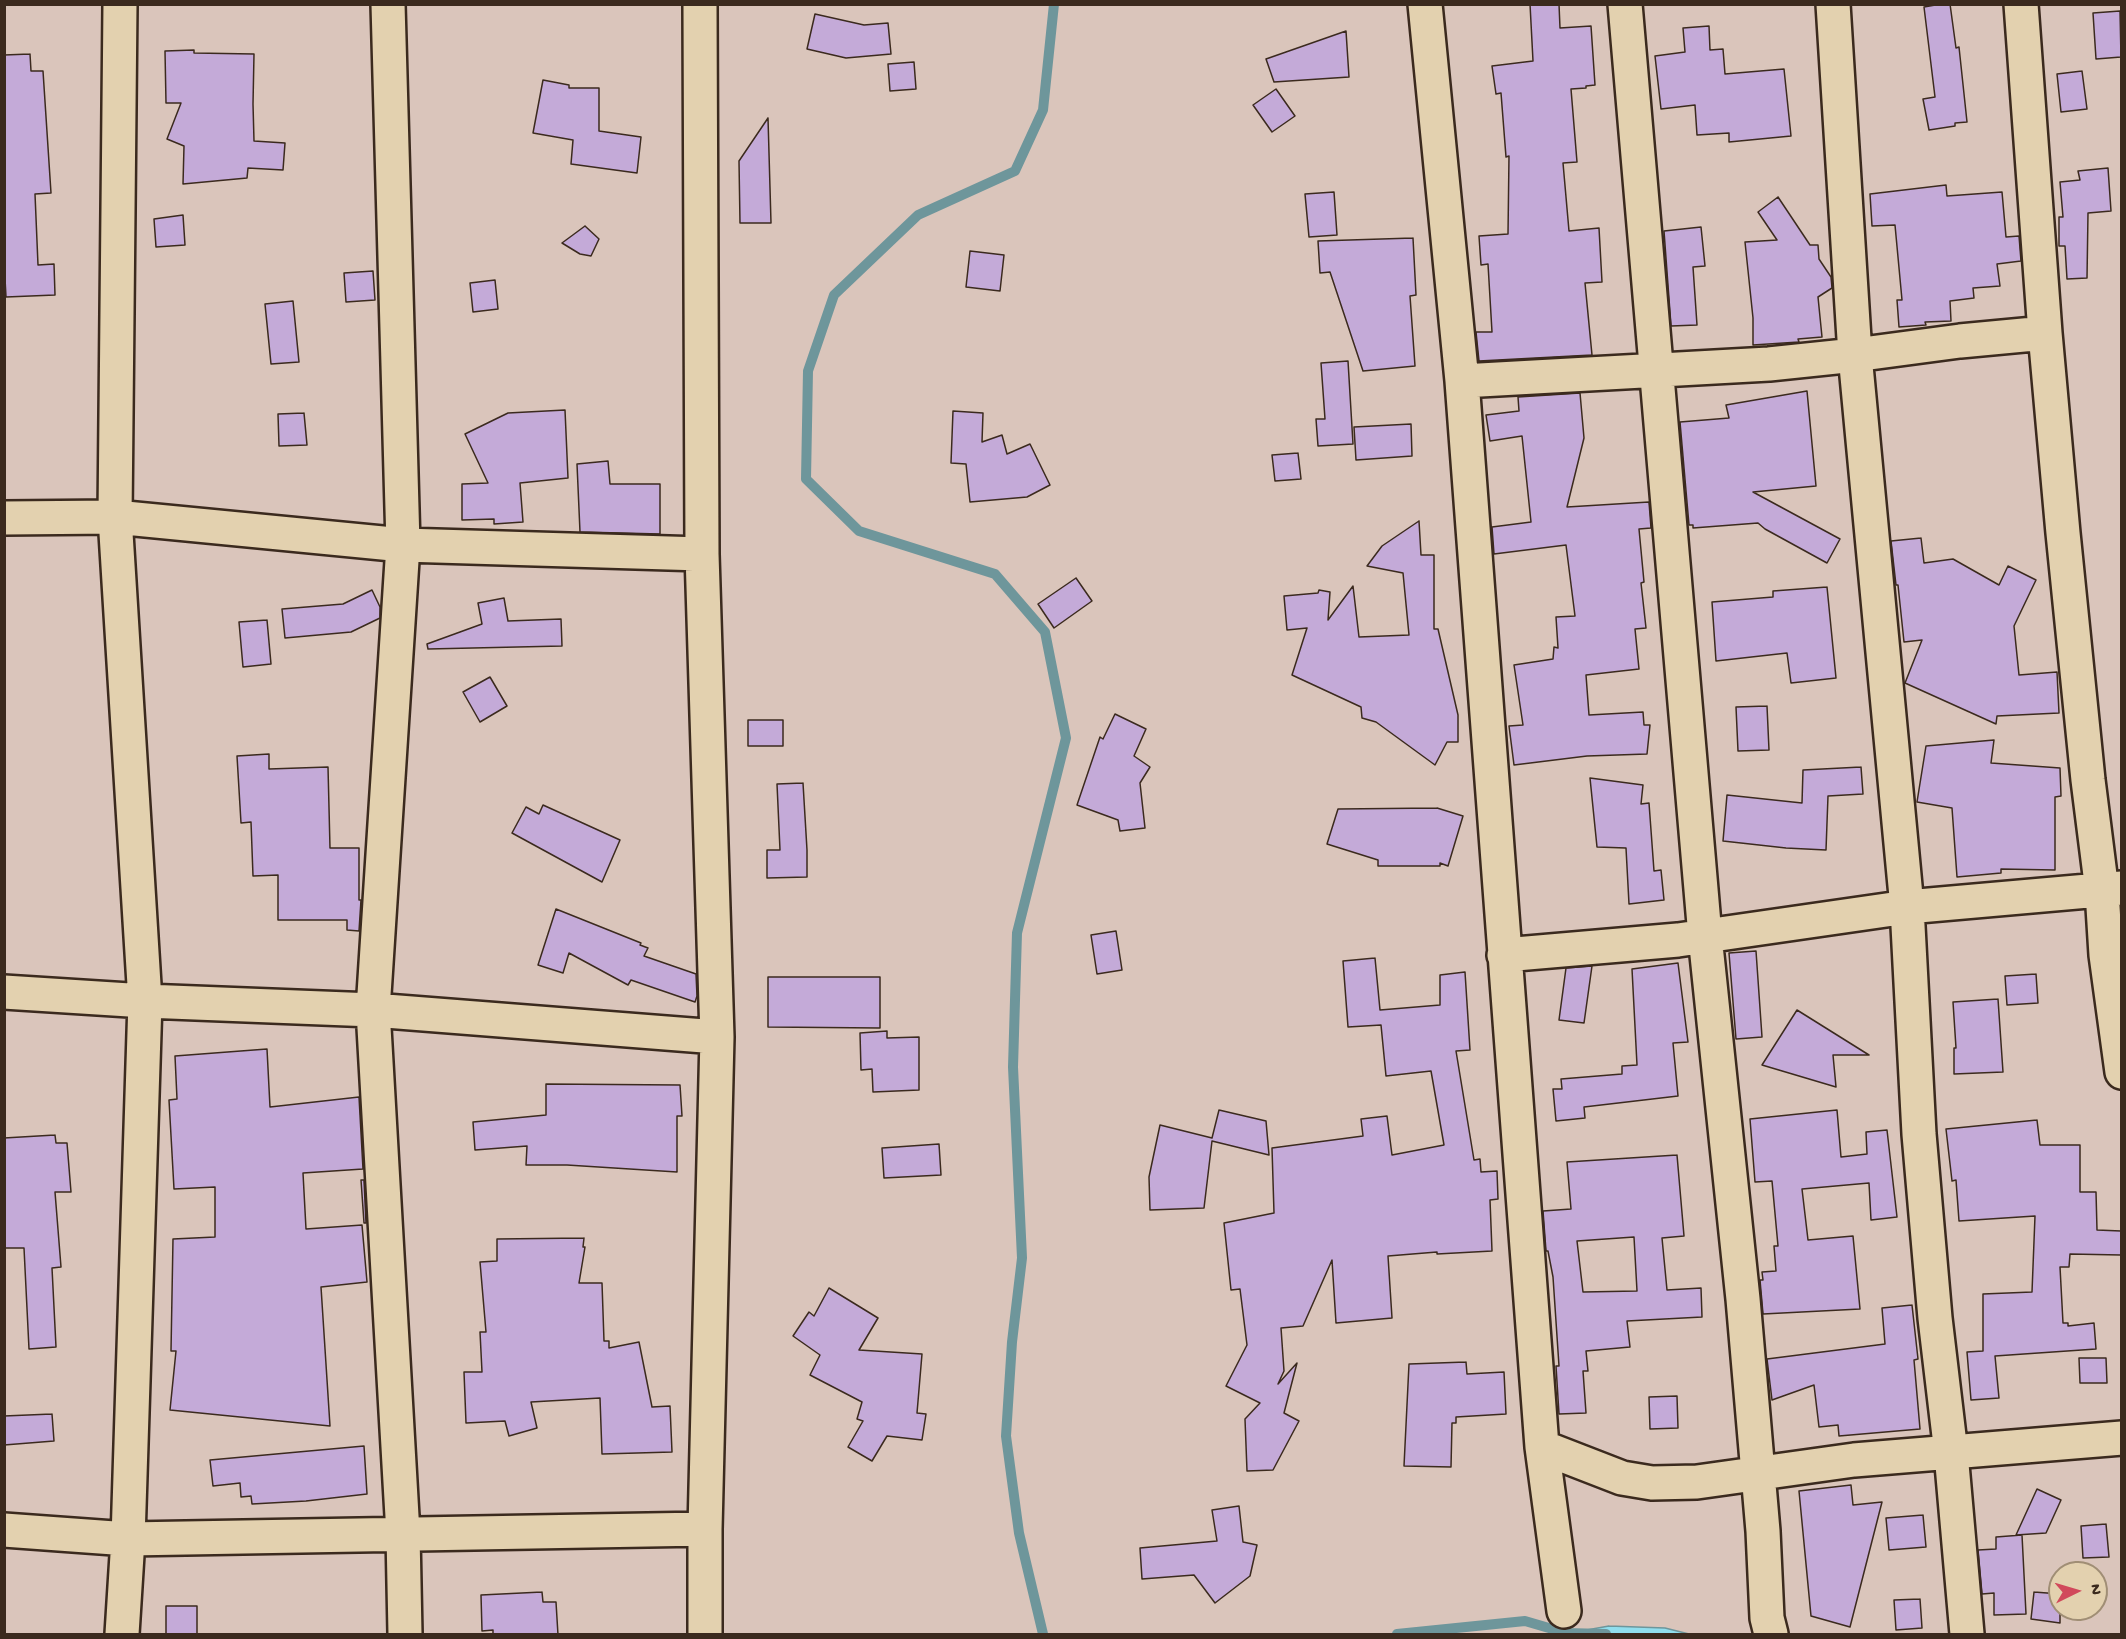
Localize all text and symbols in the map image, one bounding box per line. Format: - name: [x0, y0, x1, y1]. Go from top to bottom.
- north arrow: [2048, 1561, 2108, 1621]
- text: N: [2085, 1584, 2104, 1596]

